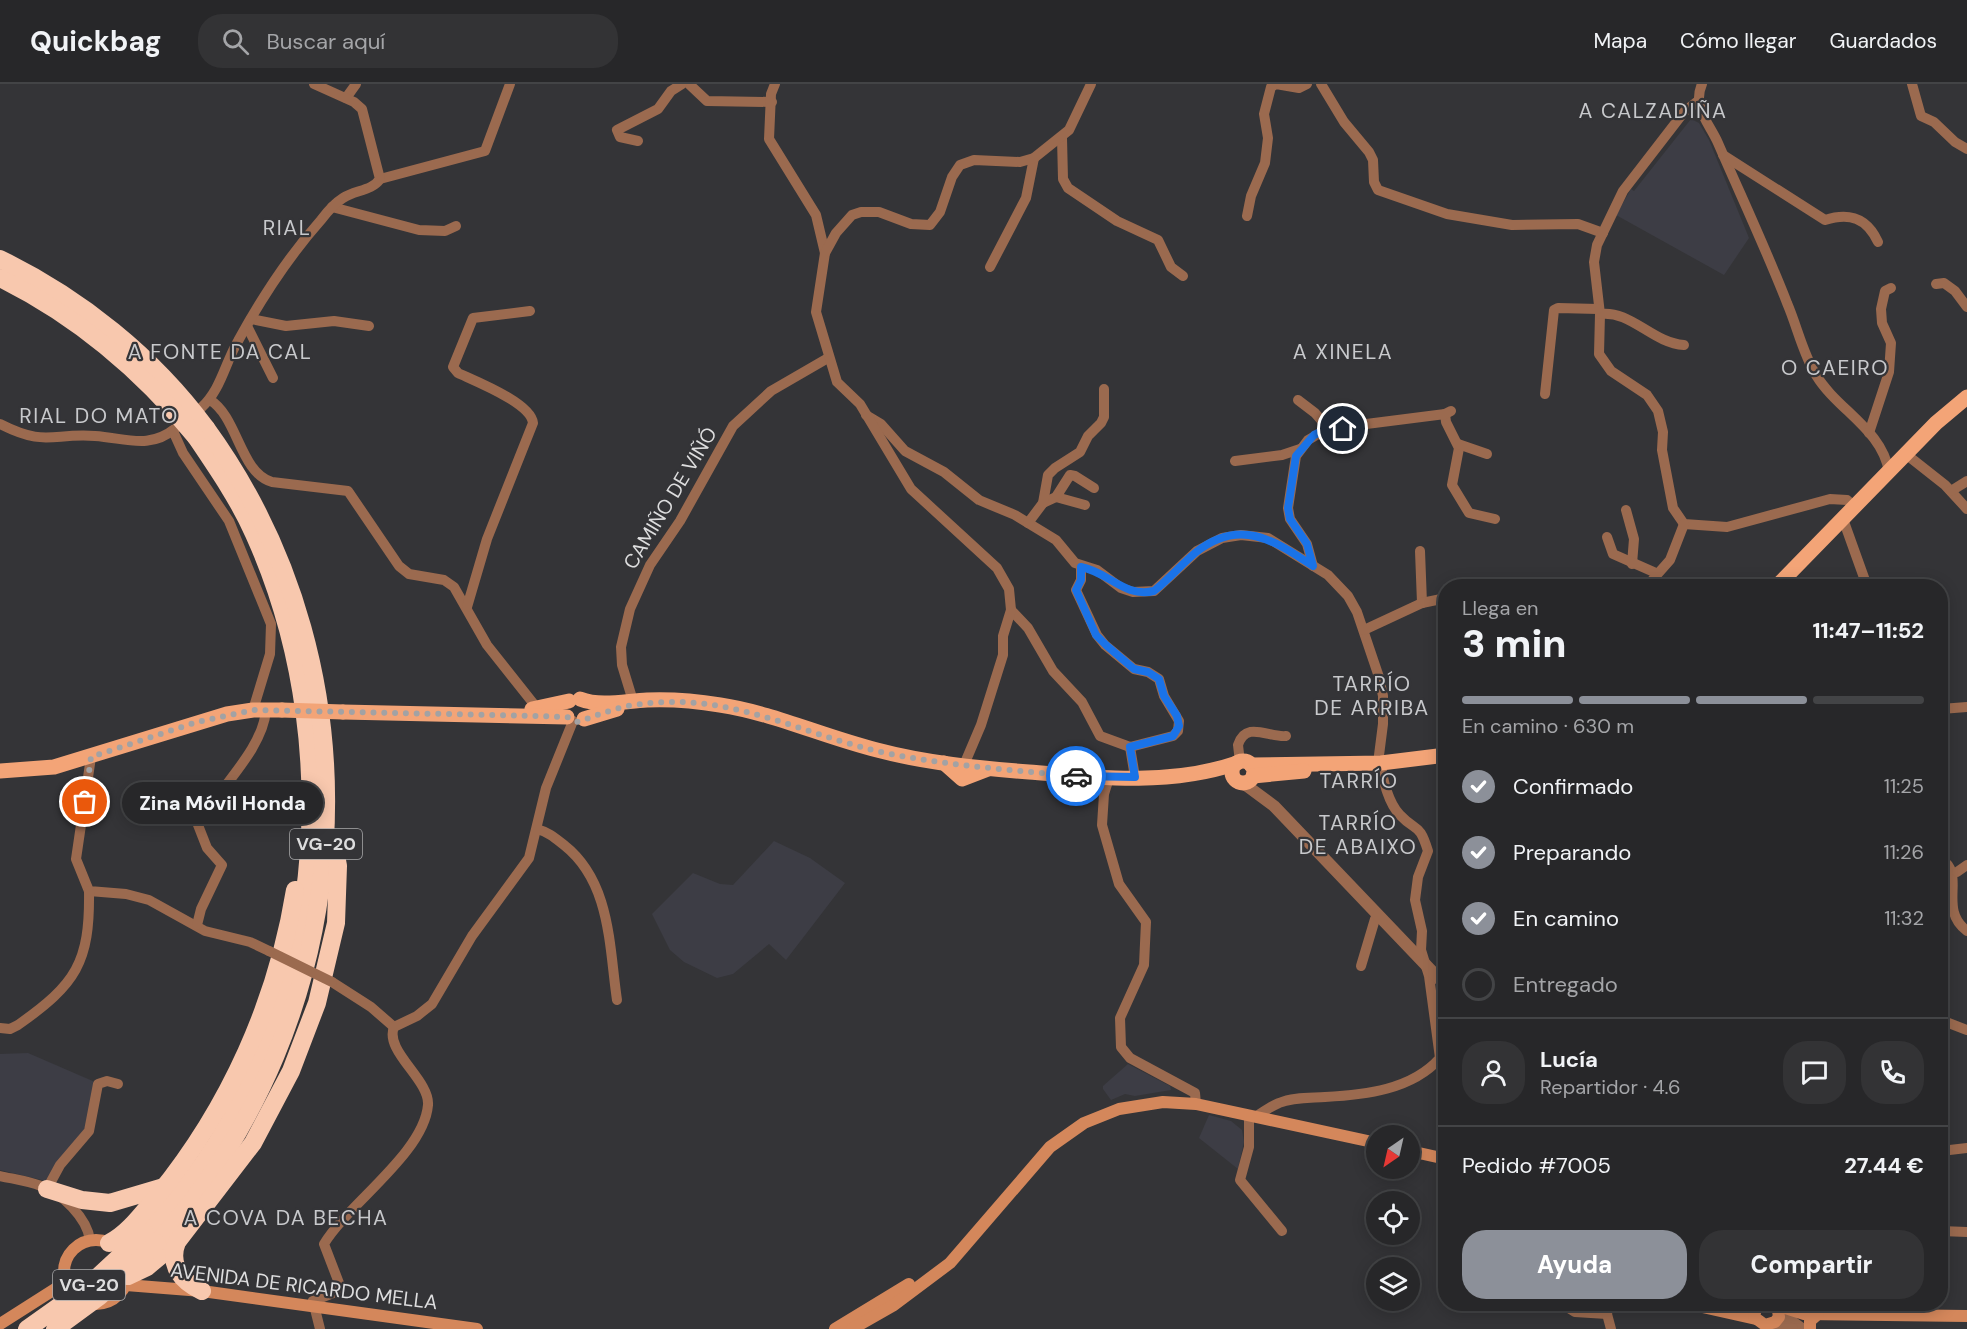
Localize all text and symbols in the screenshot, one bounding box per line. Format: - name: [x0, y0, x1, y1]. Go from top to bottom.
- search box: [198, 14, 618, 68]
- text: Quickbag: [30, 23, 162, 60]
- icon: search: [219, 25, 252, 58]
- text: Buscar aquí: [267, 27, 385, 56]
- text: Mapa: [1593, 27, 1647, 55]
- text: Cómo llegar: [1680, 27, 1797, 55]
- text: Guardados: [1830, 27, 1937, 55]
- district label: A CALZADIÑA: [1579, 97, 1727, 125]
- district label: RIAL: [263, 214, 311, 242]
- district label: A FONTE DA CAL: [128, 338, 312, 366]
- district label: A XINELA: [1293, 338, 1393, 366]
- district label: O CAEIRO: [1781, 354, 1889, 382]
- district label: RIAL DO MATO: [19, 402, 179, 430]
- pin: [1317, 403, 1368, 454]
- icon: home: [1326, 412, 1359, 445]
- street label: CAMIÑO DE VIÑÓ: [617, 422, 723, 574]
- text: Llega en: [1462, 595, 1539, 621]
- text: 11:47–11:52: [1812, 616, 1924, 645]
- text: 3 min: [1462, 618, 1567, 669]
- district label: TARRÍO DE ARRIBA: [1314, 670, 1430, 722]
- text: En camino · 630 m: [1462, 713, 1634, 739]
- courier: [1046, 746, 1106, 806]
- icon: car: [1060, 760, 1093, 793]
- district label: TARRÍO: [1319, 767, 1399, 795]
- icon: check: [1462, 770, 1495, 803]
- text: Confirmado: [1513, 772, 1633, 801]
- text: 11:25: [1884, 773, 1924, 799]
- pin: [59, 776, 110, 827]
- callout: Zina Móvil Honda: [121, 781, 322, 823]
- icon: bag: [68, 785, 101, 818]
- text: Zina Móvil Honda: [139, 790, 306, 816]
- district label: TARRÍO DE ABAIXO: [1299, 809, 1417, 861]
- road number: VG-20: [290, 829, 362, 859]
- icon: check: [1462, 836, 1495, 869]
- text: Preparando: [1513, 838, 1631, 867]
- text: 11:26: [1883, 839, 1924, 865]
- icon: check: [1462, 902, 1495, 935]
- text: En camino: [1513, 904, 1619, 933]
- text: 11:32: [1884, 905, 1924, 931]
- text: Entregado: [1513, 970, 1618, 999]
- button: person: [1462, 1041, 1525, 1104]
- button: chat: [1783, 1041, 1846, 1104]
- button: phone: [1861, 1041, 1924, 1104]
- text: Lucía: [1540, 1045, 1598, 1074]
- text: Repartidor · 4.6: [1540, 1074, 1681, 1100]
- north arrow: [1366, 1125, 1420, 1179]
- map controls: [1366, 1125, 1420, 1311]
- text: Pedido #7005: [1462, 1151, 1611, 1180]
- text: 27.44 €: [1844, 1151, 1924, 1180]
- button: locate: [1366, 1191, 1420, 1245]
- district label: A COVA DA BECHA: [183, 1204, 389, 1232]
- button: Ayuda: [1462, 1230, 1687, 1299]
- button: Compartir: [1699, 1230, 1924, 1299]
- street label: AVENIDA DE RICARDO MELLA: [169, 1257, 439, 1315]
- button: layers: [1366, 1257, 1420, 1311]
- road number: VG-20: [53, 1270, 125, 1300]

